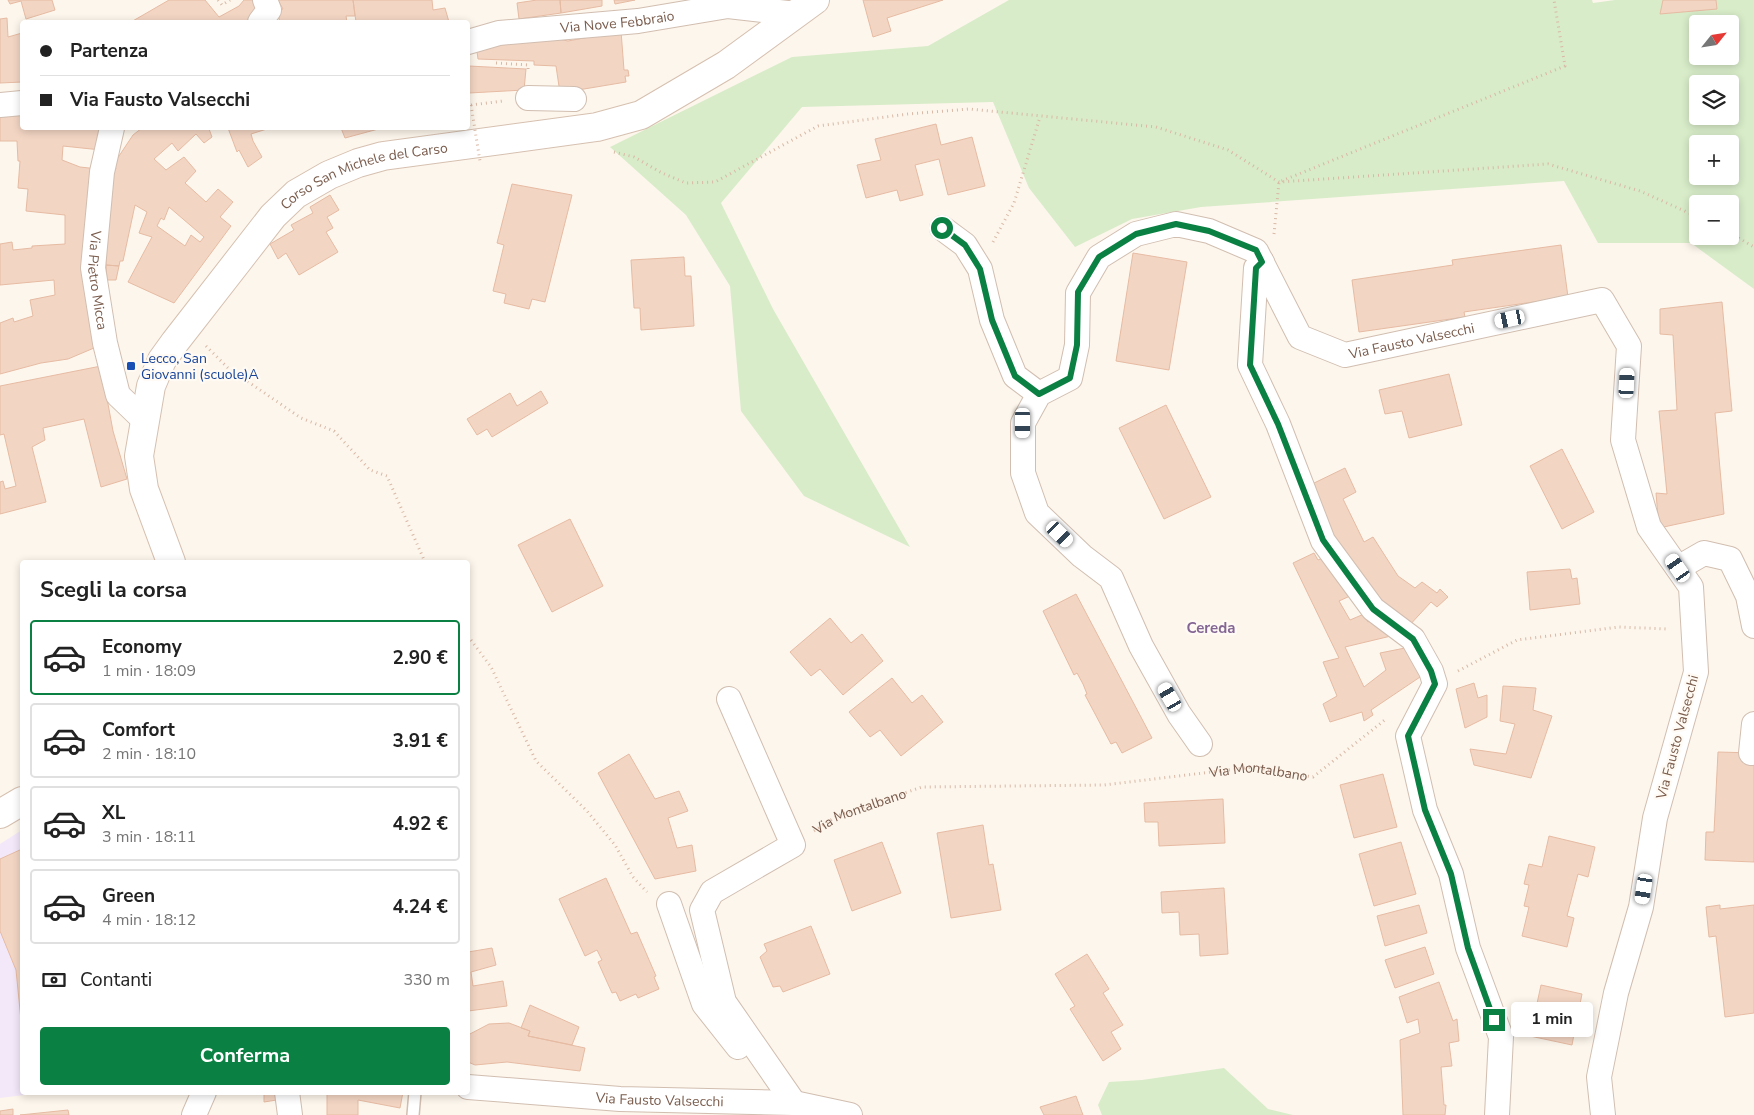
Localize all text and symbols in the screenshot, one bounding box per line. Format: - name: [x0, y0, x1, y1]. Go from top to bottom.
- street label: Via Nove Febbraio: [558, 6, 676, 38]
- north arrow: [1689, 15, 1739, 65]
- map controls: [1689, 15, 1739, 245]
- text: Partenza: [70, 38, 148, 64]
- button: layers: [1689, 75, 1739, 125]
- text: Via Fausto Valsecchi: [70, 87, 250, 113]
- button: +: [1689, 135, 1739, 185]
- street label: Corso San Michele del Carso: [276, 138, 449, 214]
- button: −: [1689, 195, 1739, 245]
- route start: [931, 217, 953, 239]
- street label: Via Pietro Micca: [83, 229, 112, 331]
- car: [1493, 309, 1526, 329]
- street label: Via Fausto Valsecchi: [1346, 319, 1476, 364]
- place label: Lecco, San Giovanni (scuole)A: [141, 349, 259, 384]
- marker: Lecco, San Giovanni (scuole)A: [125, 360, 137, 372]
- car: [1618, 368, 1635, 398]
- car: [1015, 408, 1030, 438]
- car: [1044, 518, 1076, 550]
- car: [1663, 551, 1692, 585]
- text: Scegli la corsa: [40, 575, 187, 605]
- district label: Cereda: [1187, 618, 1235, 638]
- text: Economy: [102, 634, 182, 660]
- icon: car: [42, 635, 87, 680]
- text: 2.90 €: [393, 645, 448, 671]
- text: 1 min · 18:09: [102, 660, 196, 682]
- street label: Via Fausto Valsecchi: [1651, 673, 1703, 802]
- car: [1156, 680, 1183, 714]
- text: Comfort: [102, 717, 175, 743]
- icon: car: [42, 718, 87, 763]
- text: 3.91 €: [393, 728, 448, 754]
- text: 2 min · 18:10: [102, 743, 196, 765]
- street label: Via Montalbano: [1207, 758, 1309, 786]
- street label: Via Montalbano: [808, 784, 909, 840]
- text: XL: [102, 800, 125, 826]
- icon: car: [42, 801, 87, 846]
- text: 4.92 €: [393, 811, 448, 837]
- text: 3 min · 18:11: [102, 826, 196, 848]
- car: [1634, 873, 1653, 905]
- text: Green: [102, 883, 155, 909]
- icon: car: [42, 884, 87, 929]
- text: 4.24 €: [393, 894, 448, 920]
- text: 4 min · 18:12: [102, 909, 196, 931]
- icon: cash: [40, 966, 68, 994]
- text: Contanti: [80, 967, 152, 993]
- text: 330 m: [403, 969, 450, 991]
- callout: 1 min: [1512, 1002, 1594, 1038]
- text: 1 min: [1531, 1008, 1573, 1030]
- route end: [1483, 1009, 1505, 1031]
- button: Conferma: [40, 1027, 450, 1085]
- street label: Via Fausto Valsecchi: [594, 1088, 724, 1111]

